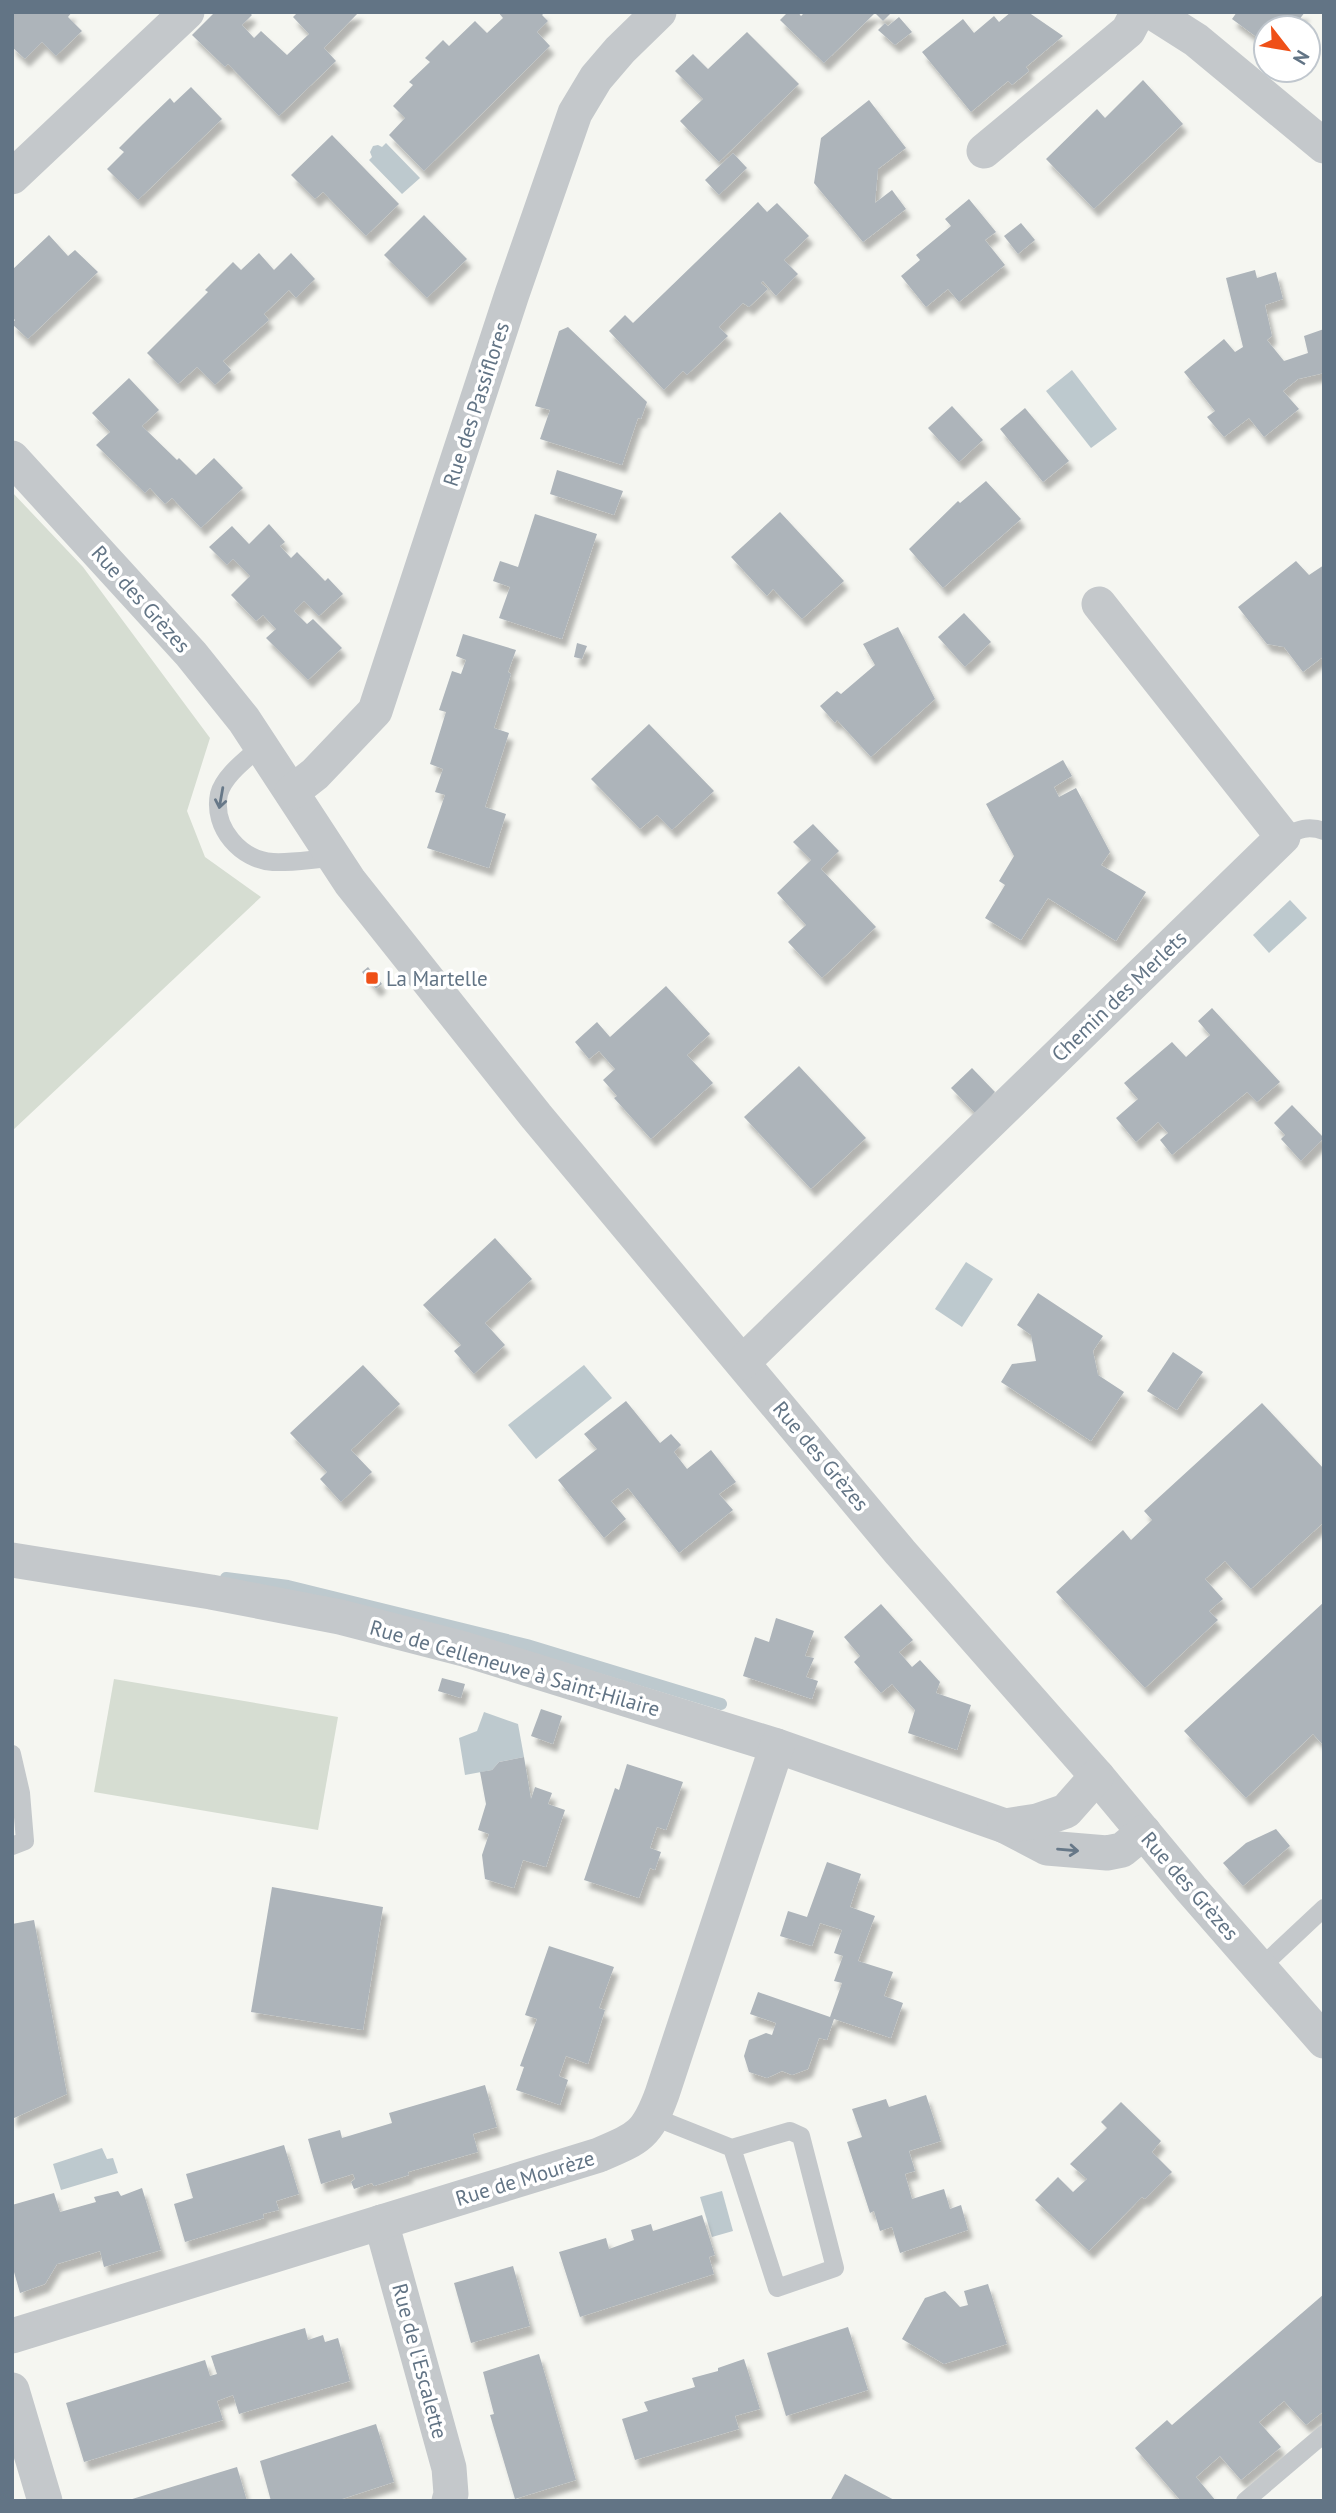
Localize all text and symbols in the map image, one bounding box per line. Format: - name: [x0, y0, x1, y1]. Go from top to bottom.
- north arrow: [1252, 14, 1322, 84]
- text: N: [1288, 46, 1315, 69]
- street label: Rue des Passiflores: [437, 318, 515, 490]
- street label: Rue des Grèzes: [86, 540, 196, 658]
- one-way arrow: [214, 787, 227, 809]
- street label: Chemin des Merlets: [1046, 925, 1192, 1067]
- place label: La Martelle: [386, 965, 488, 992]
- marker: La Martelle: [364, 970, 380, 986]
- street label: Rue des Grèzes: [767, 1396, 875, 1516]
- street label: Rue de Celleneuve à Saint-Hilaire: [367, 1614, 663, 1722]
- street label: Rue des Grèzes: [1135, 1826, 1245, 1946]
- one-way arrow: [1056, 1844, 1078, 1857]
- street label: Rue de Mourèze: [452, 2144, 598, 2212]
- street label: Rue de l'Escalette: [386, 2280, 454, 2442]

